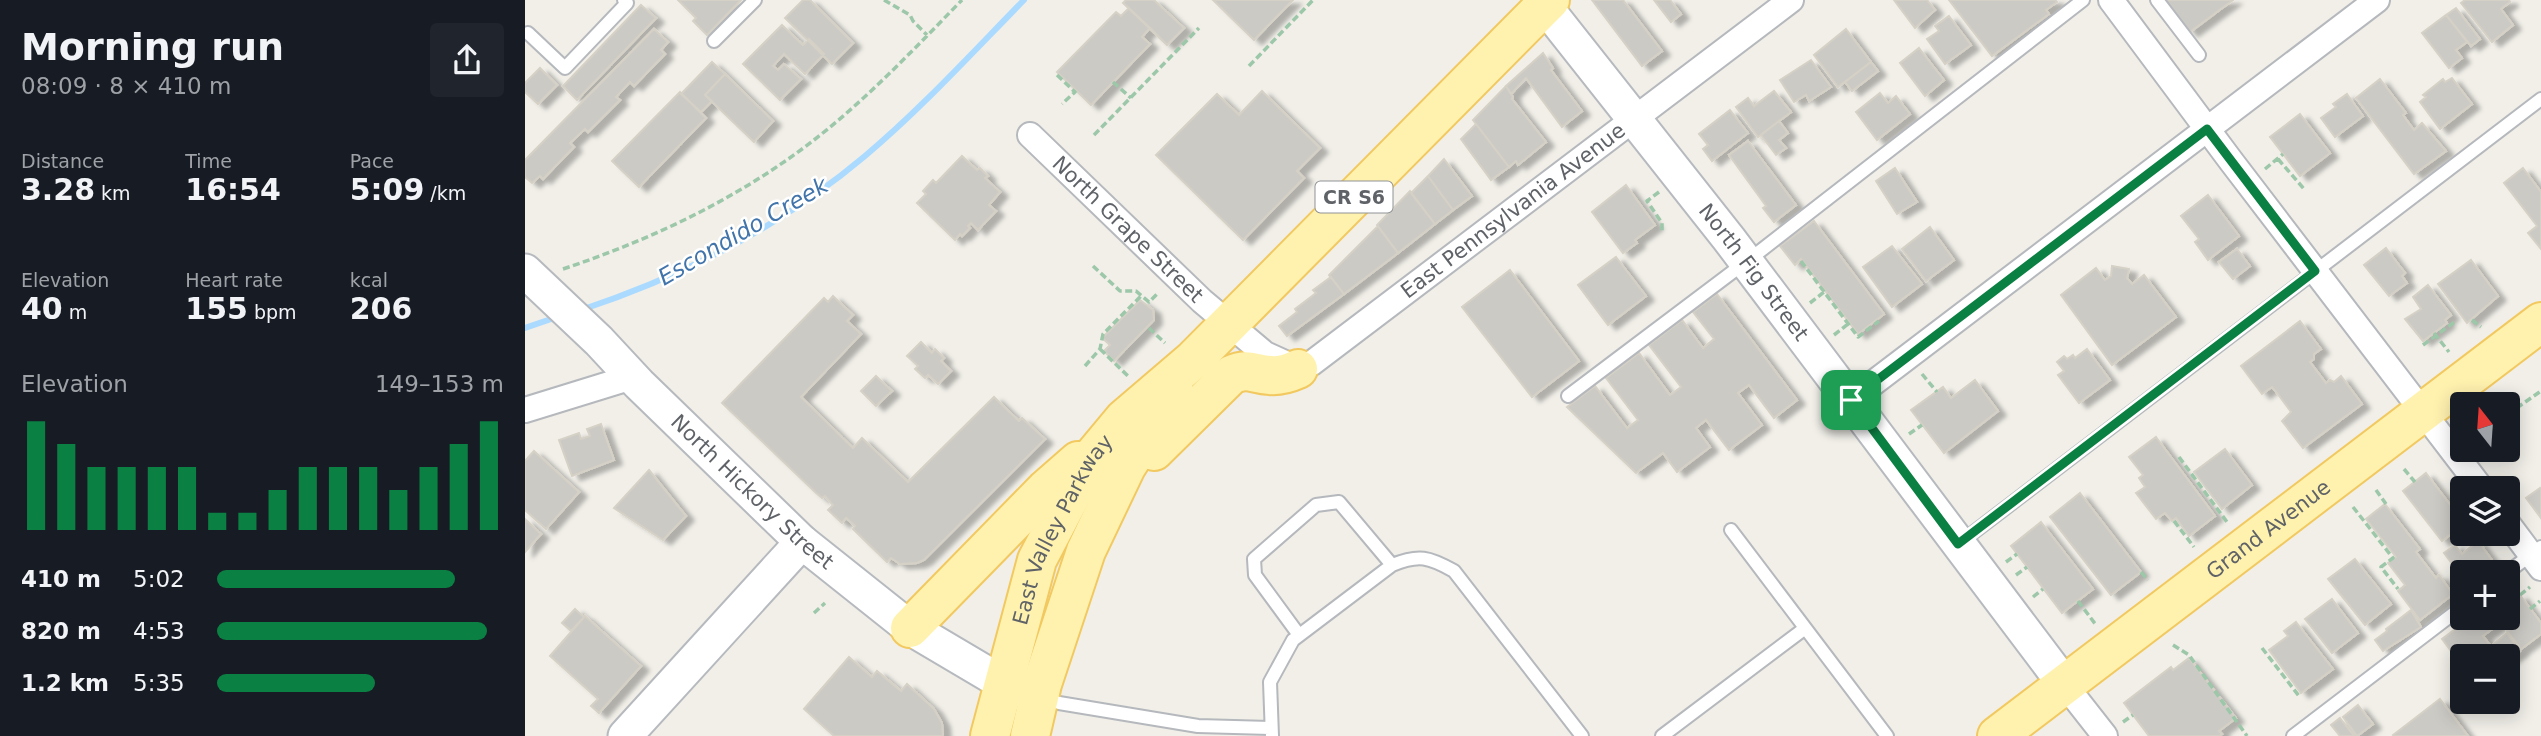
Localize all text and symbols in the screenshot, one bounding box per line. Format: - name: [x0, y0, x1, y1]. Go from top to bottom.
- button: share: [430, 23, 504, 97]
- text: Morning run: [21, 25, 284, 69]
- text: 08:09 · 8 × 410 m: [21, 73, 231, 99]
- street label: East Pennsylvania Avenue: [1396, 118, 1630, 303]
- text: Distance: [21, 150, 104, 172]
- text: Time: [185, 150, 232, 172]
- text: Pace: [350, 150, 394, 172]
- street label: North Grape Street: [1048, 151, 1208, 308]
- water label: Escondido Creek: [653, 171, 834, 290]
- text: 3.28: [21, 172, 95, 207]
- text: 16:54: [185, 172, 281, 207]
- text: 5:09: [350, 172, 424, 207]
- text: km: [95, 182, 131, 204]
- text: /km: [424, 182, 466, 204]
- road number: CR S6: [1315, 182, 1393, 212]
- street label: North Fig Street: [1694, 199, 1813, 345]
- text: Elevation: [21, 269, 109, 291]
- text: Heart rate: [185, 269, 283, 291]
- text: kcal: [350, 269, 388, 291]
- text: 40: [21, 291, 63, 326]
- text: 155: [185, 291, 248, 326]
- text: 206: [350, 291, 412, 326]
- text: m: [63, 301, 87, 323]
- text: bpm: [248, 301, 297, 323]
- pin: [1821, 370, 1881, 430]
- text: Elevation: [21, 371, 128, 397]
- text: 149–153 m: [375, 371, 504, 397]
- icon: arrive: [1832, 381, 1870, 419]
- north arrow: [2450, 392, 2520, 462]
- map controls: [2450, 392, 2520, 714]
- street label: North Hickory Street: [666, 410, 838, 574]
- street label: East Valley Parkway: [1008, 430, 1118, 628]
- street label: Grand Avenue: [2202, 475, 2335, 584]
- button: layers: [2450, 476, 2520, 546]
- button: +: [2450, 560, 2520, 630]
- text: 410 m: [21, 566, 101, 592]
- text: 5:02: [133, 566, 185, 592]
- text: 820 m: [21, 618, 101, 644]
- text: 4:53: [133, 618, 185, 644]
- button: −: [2450, 644, 2520, 714]
- text: 1.2 km: [21, 670, 109, 696]
- text: 5:35: [133, 670, 185, 696]

